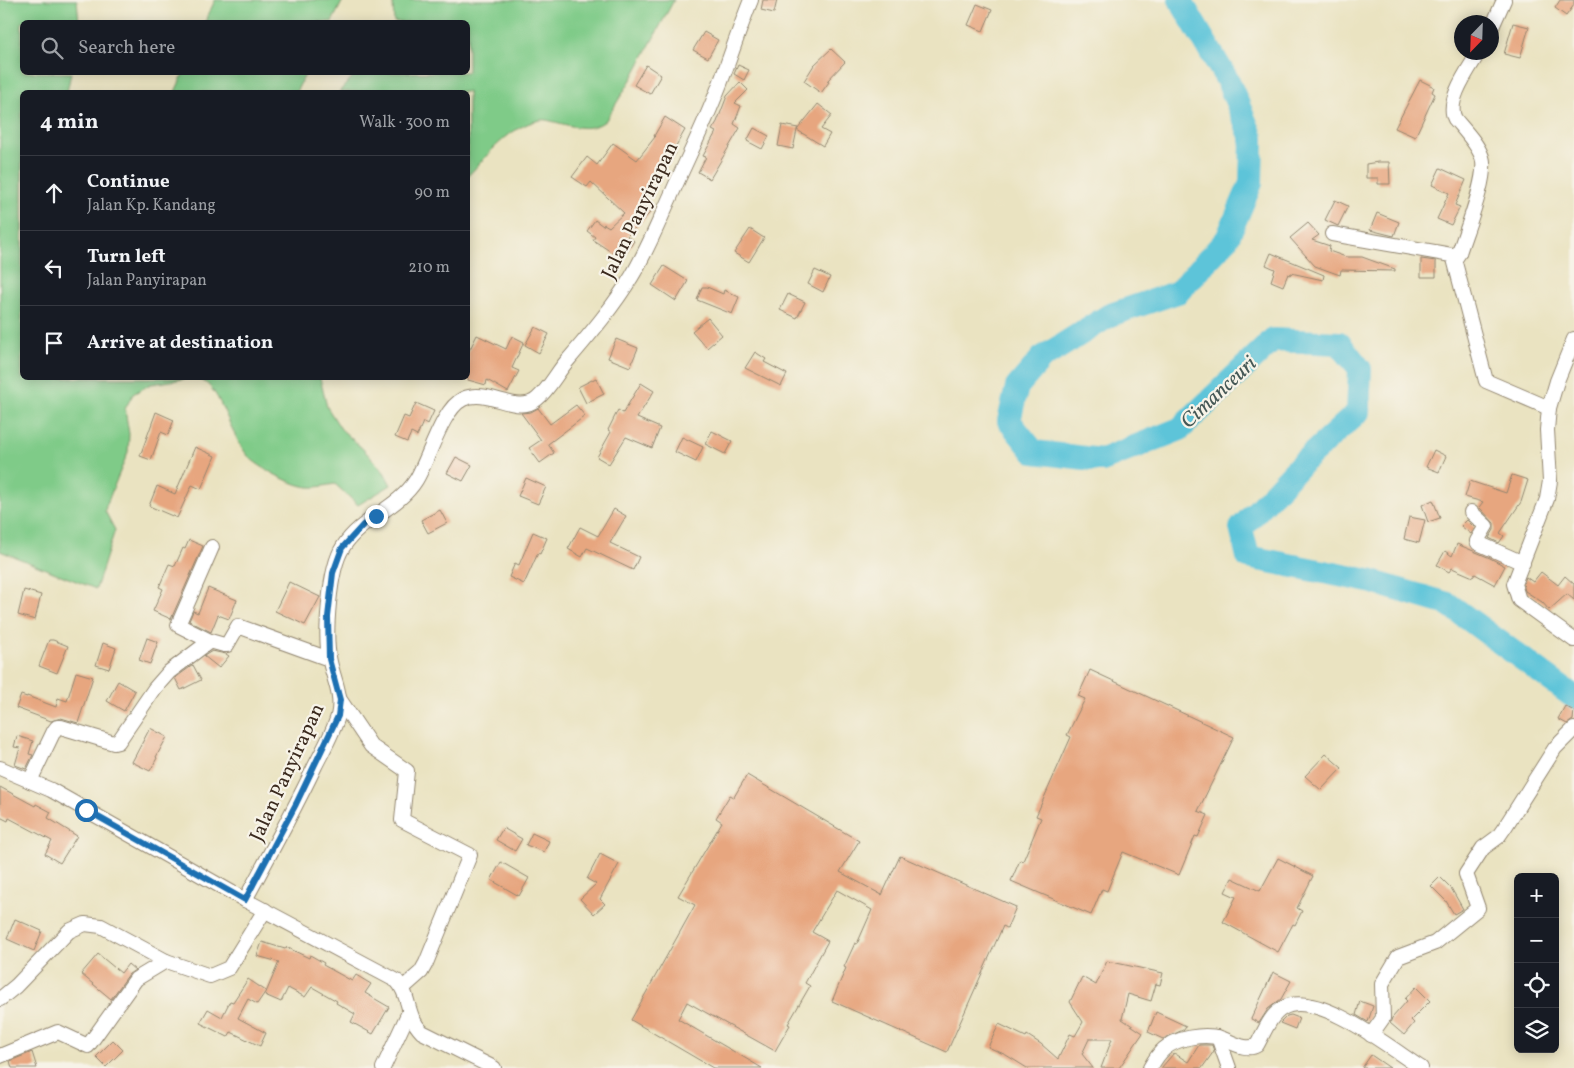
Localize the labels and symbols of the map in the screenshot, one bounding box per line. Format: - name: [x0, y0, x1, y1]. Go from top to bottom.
- north arrow: [1454, 15, 1499, 60]
- street label: Jalan Panyirapan: [595, 137, 686, 284]
- water label: Cimanceuri: [1175, 350, 1264, 436]
- route end: [365, 505, 388, 528]
- street label: Jalan Panyirapan: [243, 699, 332, 847]
- route start: [75, 799, 98, 822]

